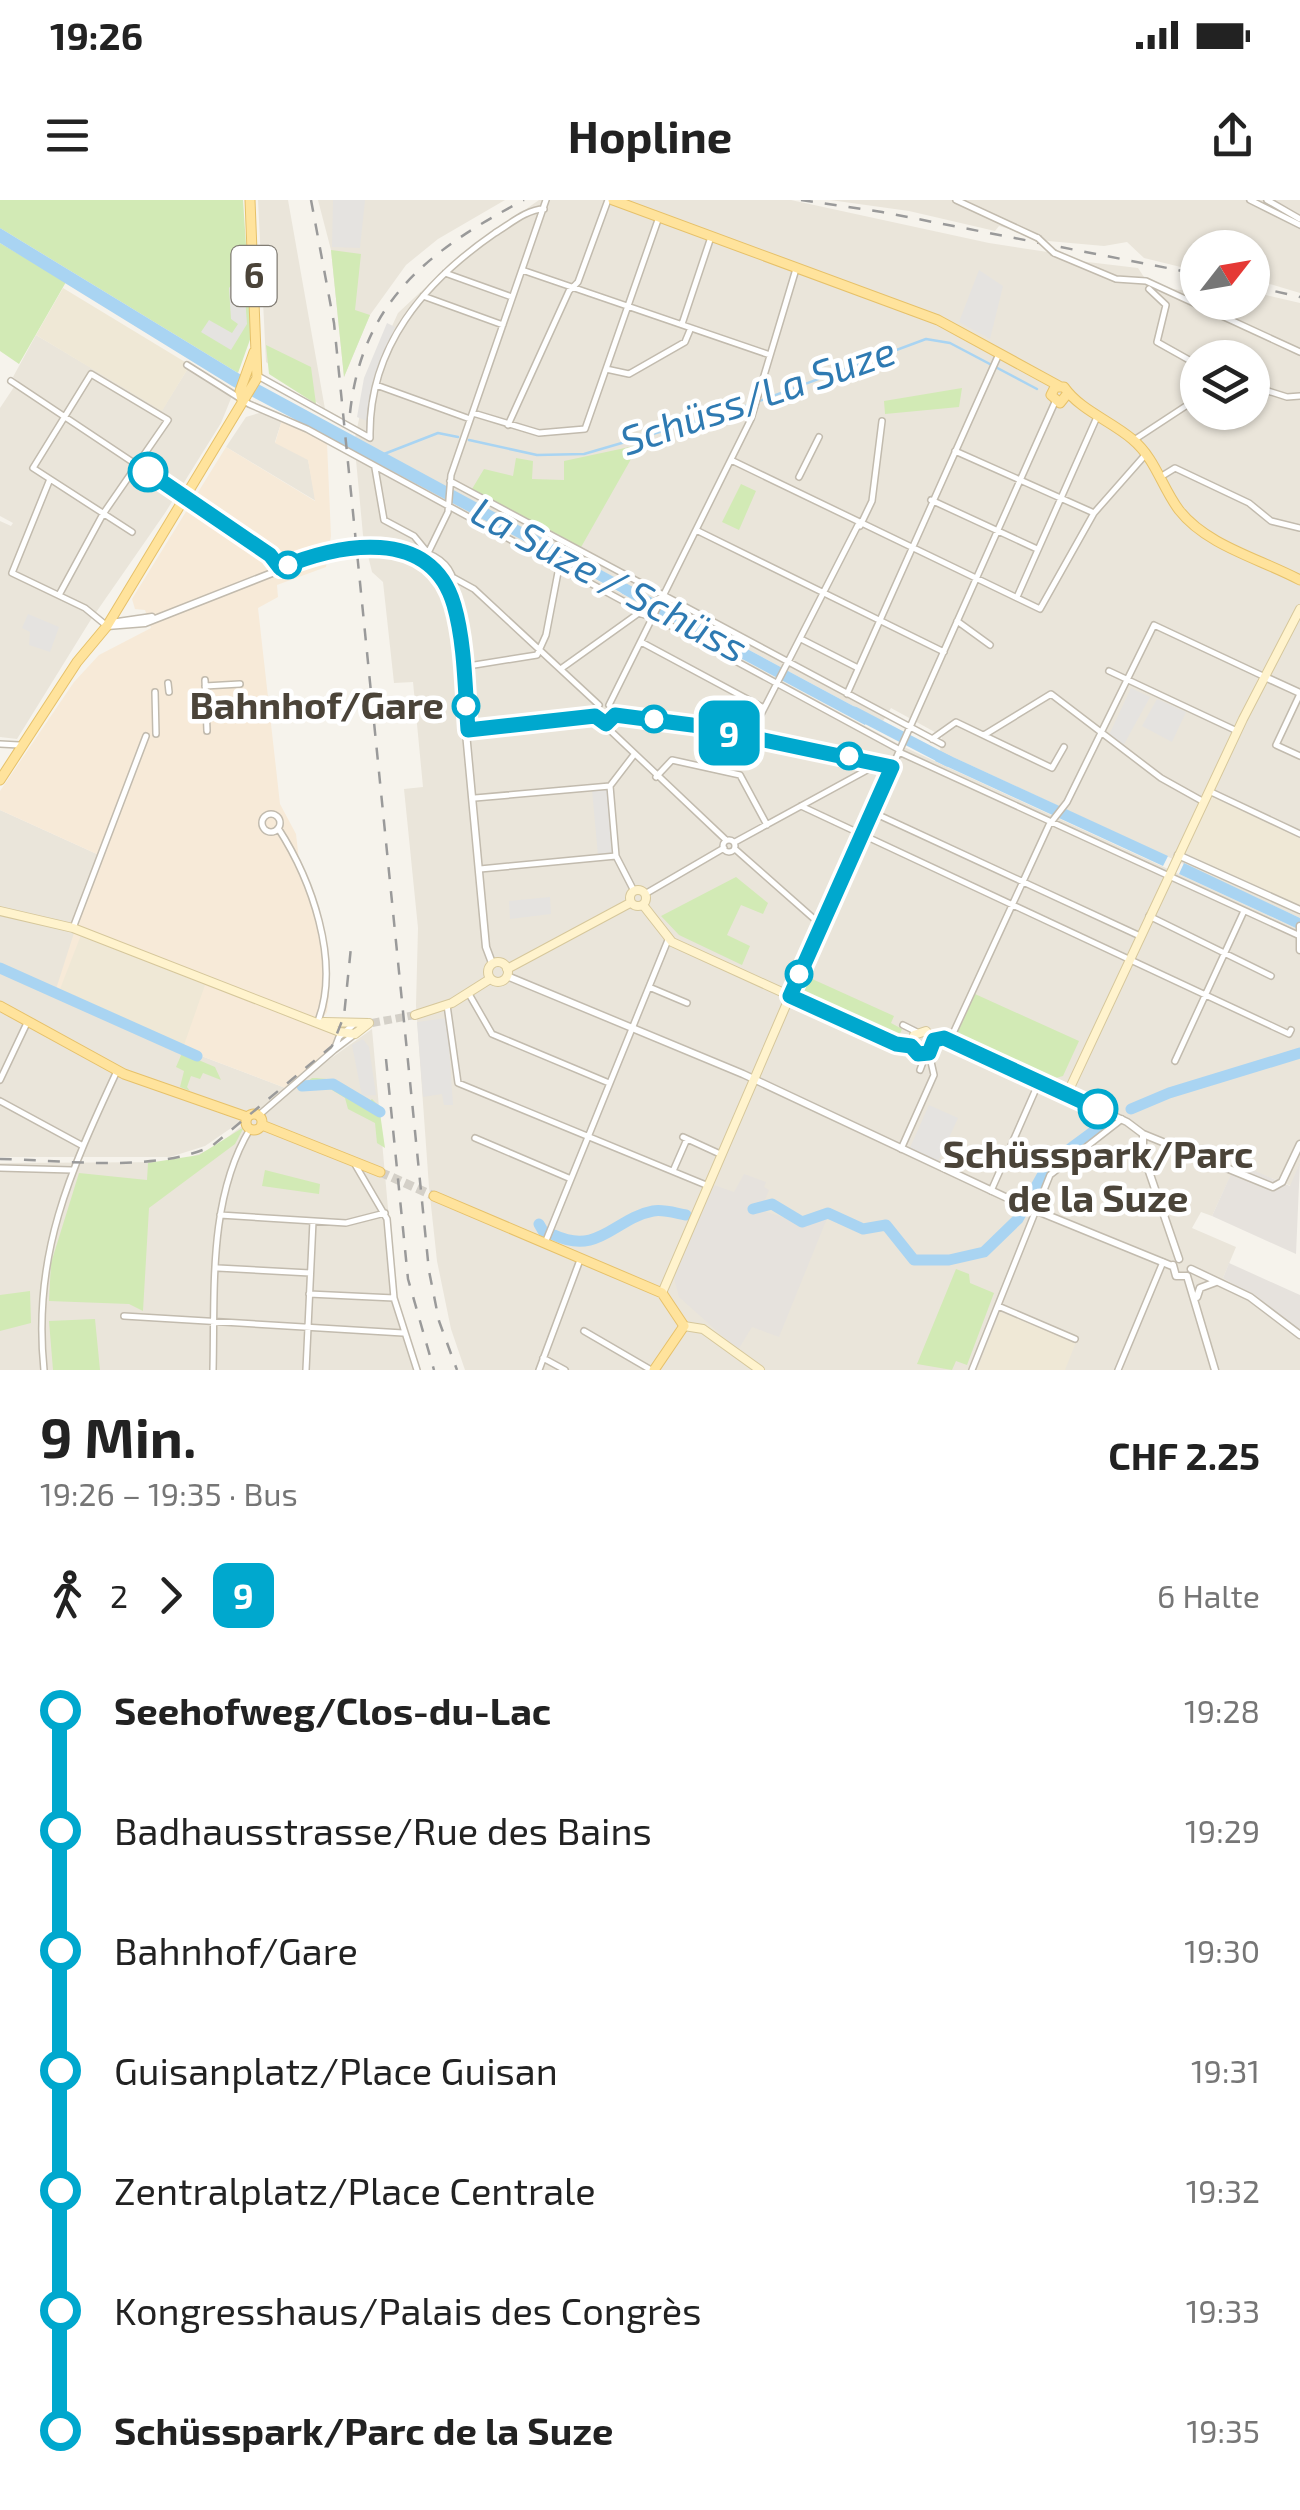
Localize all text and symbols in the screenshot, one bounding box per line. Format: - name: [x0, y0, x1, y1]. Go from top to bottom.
- text: 19:26: [50, 12, 143, 58]
- icon: menu: [40, 108, 95, 163]
- text: Hopline: [568, 108, 732, 162]
- icon: share: [1205, 108, 1260, 163]
- north arrow: [1180, 230, 1270, 320]
- map controls: [1180, 230, 1270, 430]
- road number: 6: [232, 246, 276, 306]
- water label: Schüss/La Suze: [613, 325, 901, 464]
- button: layers: [1180, 340, 1270, 430]
- unlabelled marker: [129, 453, 167, 491]
- water label: La Suze / Schüss: [464, 485, 756, 671]
- unlabelled marker: [275, 552, 301, 578]
- place label: Bahnhof/Gare: [190, 681, 444, 727]
- marker: Bahnhof/Gare: [453, 693, 479, 719]
- line badge: 9: [696, 700, 762, 766]
- unlabelled marker: [641, 706, 667, 732]
- text: 9: [719, 712, 739, 754]
- unlabelled marker: [836, 743, 862, 769]
- unlabelled marker: [786, 961, 812, 987]
- marker: Schüsspark/Parc de la Suze: [1079, 1090, 1117, 1128]
- place label: Schüsspark/Parc de la Suze: [943, 1130, 1253, 1220]
- text: 9 Min.: [40, 1403, 196, 1469]
- text: CHF 2.25: [1108, 1432, 1260, 1478]
- text: 19:26 – 19:35 · Bus: [40, 1474, 298, 1512]
- icon: walk: [40, 1568, 95, 1623]
- icon: forward: [143, 1568, 198, 1623]
- text: 9: [233, 1574, 254, 1616]
- text: 2: [110, 1576, 128, 1614]
- text: 6 Halte: [1157, 1576, 1260, 1614]
- text: Seehofweg/Clos-du-Lac: [114, 1687, 551, 1733]
- text: 19:28: [1184, 1691, 1260, 1729]
- text: Badhausstrasse/Rue des Bains: [114, 1807, 652, 1853]
- text: 19:29: [1185, 1811, 1260, 1849]
- text: Bahnhof/Gare: [114, 1927, 358, 1973]
- text: 19:30: [1184, 1931, 1260, 1969]
- text: Guisanplatz/Place Guisan: [114, 2047, 558, 2093]
- text: 19:31: [1191, 2051, 1260, 2089]
- text: Zentralplatz/Place Centrale: [114, 2167, 596, 2213]
- text: 19:32: [1186, 2171, 1260, 2209]
- text: Kongresshaus/Palais des Congrès: [114, 2287, 702, 2333]
- text: 19:33: [1186, 2291, 1260, 2329]
- text: Schüsspark/Parc de la Suze: [114, 2407, 614, 2453]
- text: 19:35: [1186, 2411, 1260, 2449]

